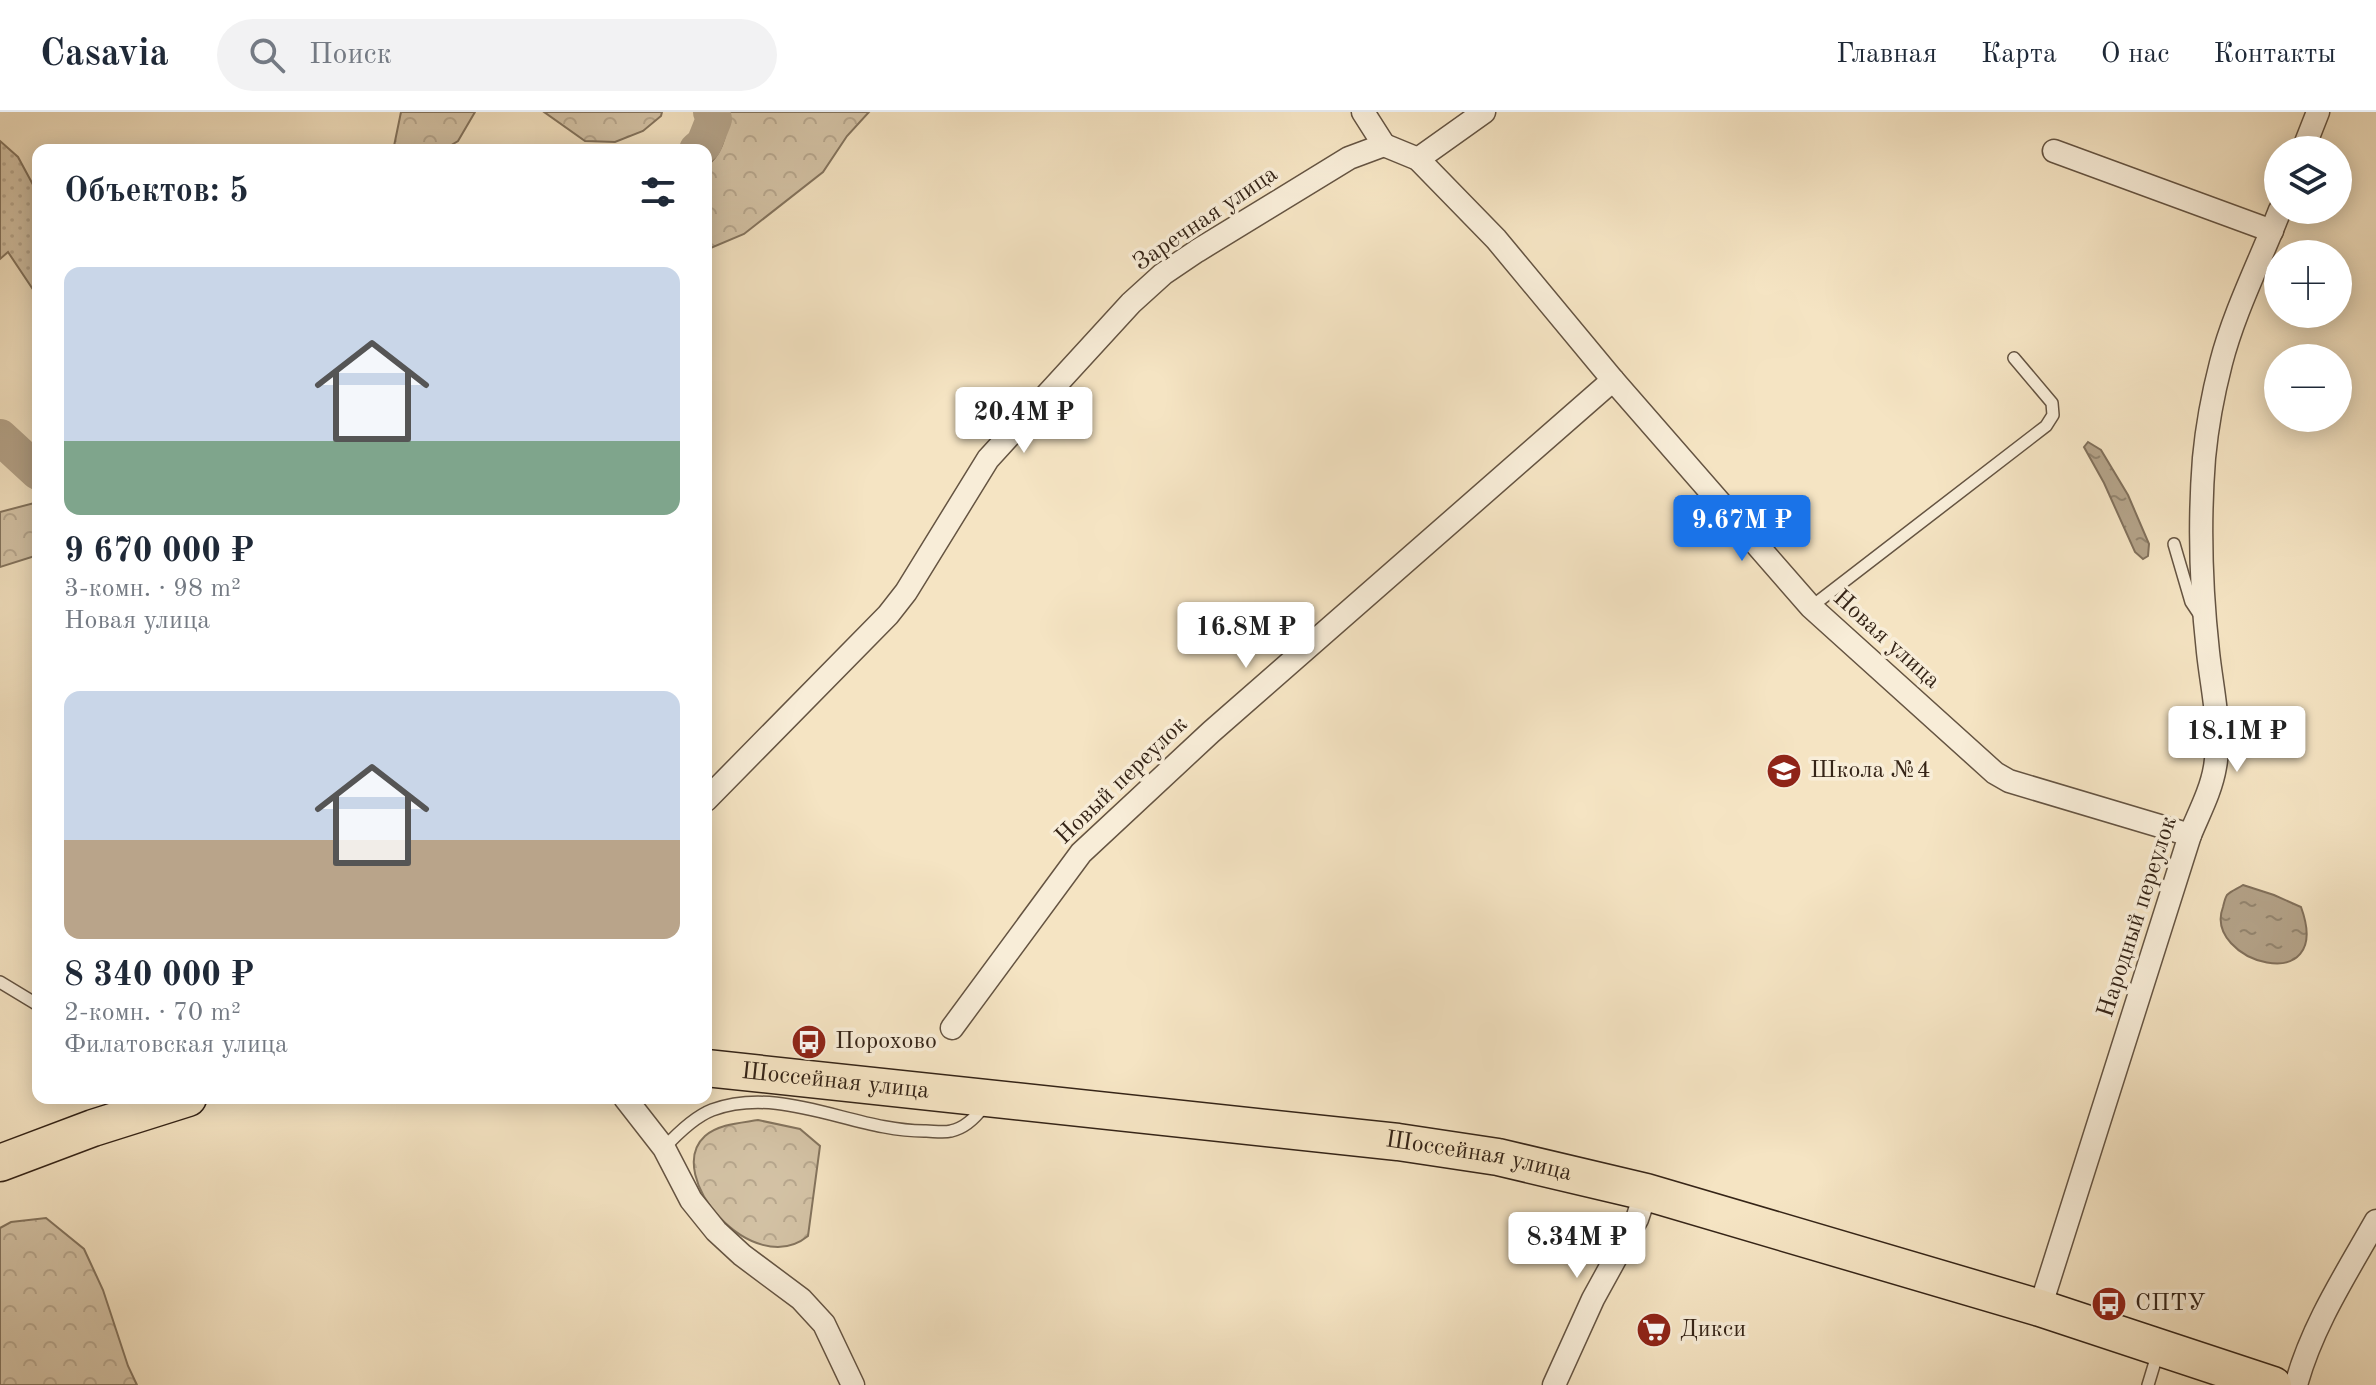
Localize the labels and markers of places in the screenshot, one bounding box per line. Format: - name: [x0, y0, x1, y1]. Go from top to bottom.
- pin: 20.4M ₽: [950, 387, 1098, 455]
- pin: 9.67M ₽: [1668, 495, 1816, 563]
- pin: 16.8M ₽: [1172, 602, 1320, 670]
- pin: 18.1M ₽: [2163, 706, 2311, 774]
- school or university icon: Школа №4: [1765, 752, 1803, 790]
- place label: Школа №4: [1810, 759, 1931, 783]
- bus stop icon: Порохово: [790, 1023, 828, 1061]
- place label: Порохово: [835, 1030, 937, 1054]
- pin: 8.34M ₽: [1503, 1212, 1651, 1280]
- bus stop icon: СПТУ: [2090, 1285, 2128, 1323]
- place label: СПТУ: [2135, 1292, 2206, 1316]
- supermarket icon: Дикси: [1635, 1311, 1673, 1349]
- place label: Дикси: [1680, 1318, 1746, 1342]

